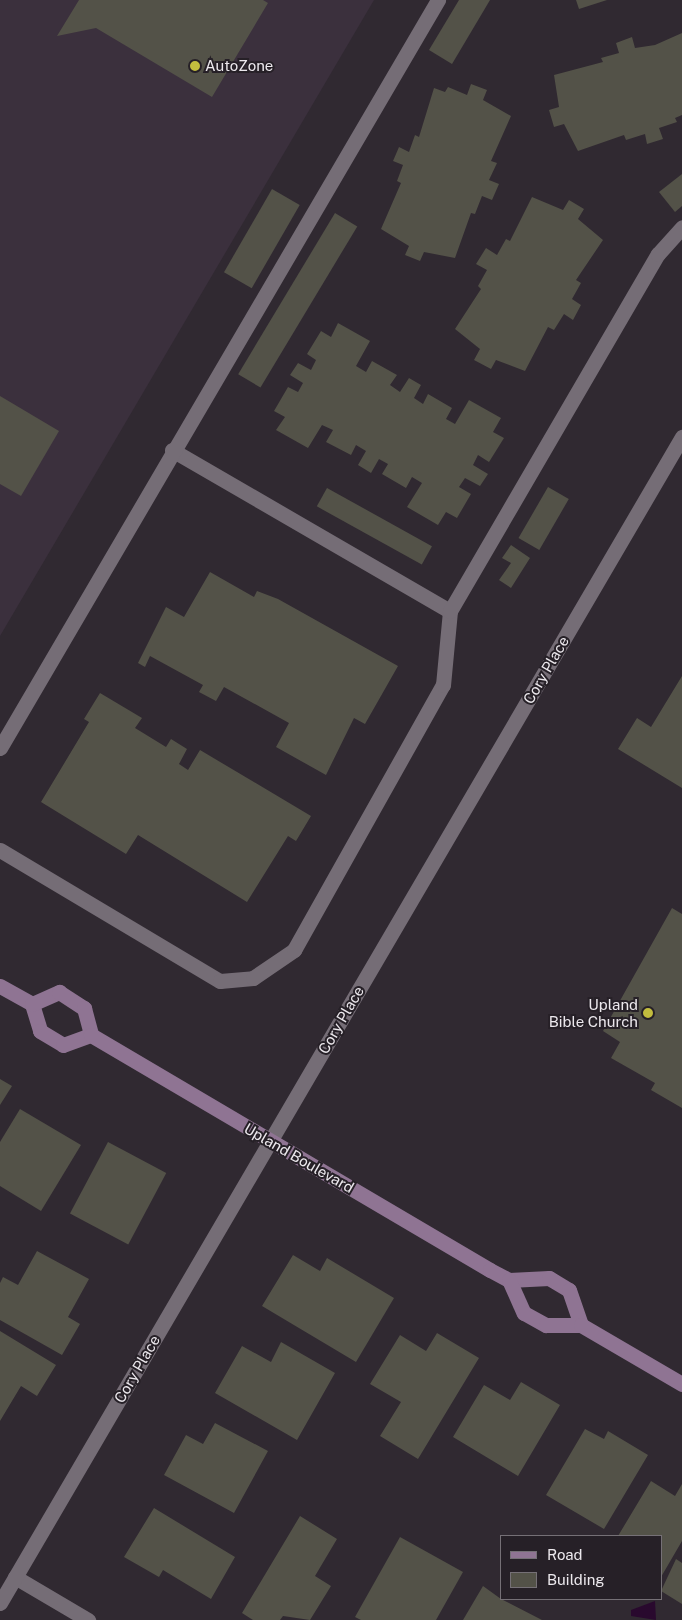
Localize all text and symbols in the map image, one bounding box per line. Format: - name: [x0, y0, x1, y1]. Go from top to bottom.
- place label: AutoZone: [205, 57, 273, 75]
- marker: AutoZone: [189, 60, 201, 72]
- street label: Cory Place: [519, 633, 573, 707]
- street label: Cory Place: [314, 983, 368, 1057]
- place label: Upland Bible Church: [549, 995, 638, 1030]
- marker: Upland Bible Church: [642, 1007, 654, 1019]
- street label: Upland Boulevard: [241, 1119, 357, 1197]
- street label: Cory Place: [110, 1332, 164, 1406]
- legend: [500, 1535, 662, 1600]
- text: Road: [547, 1546, 583, 1563]
- text: Building: [547, 1571, 605, 1588]

